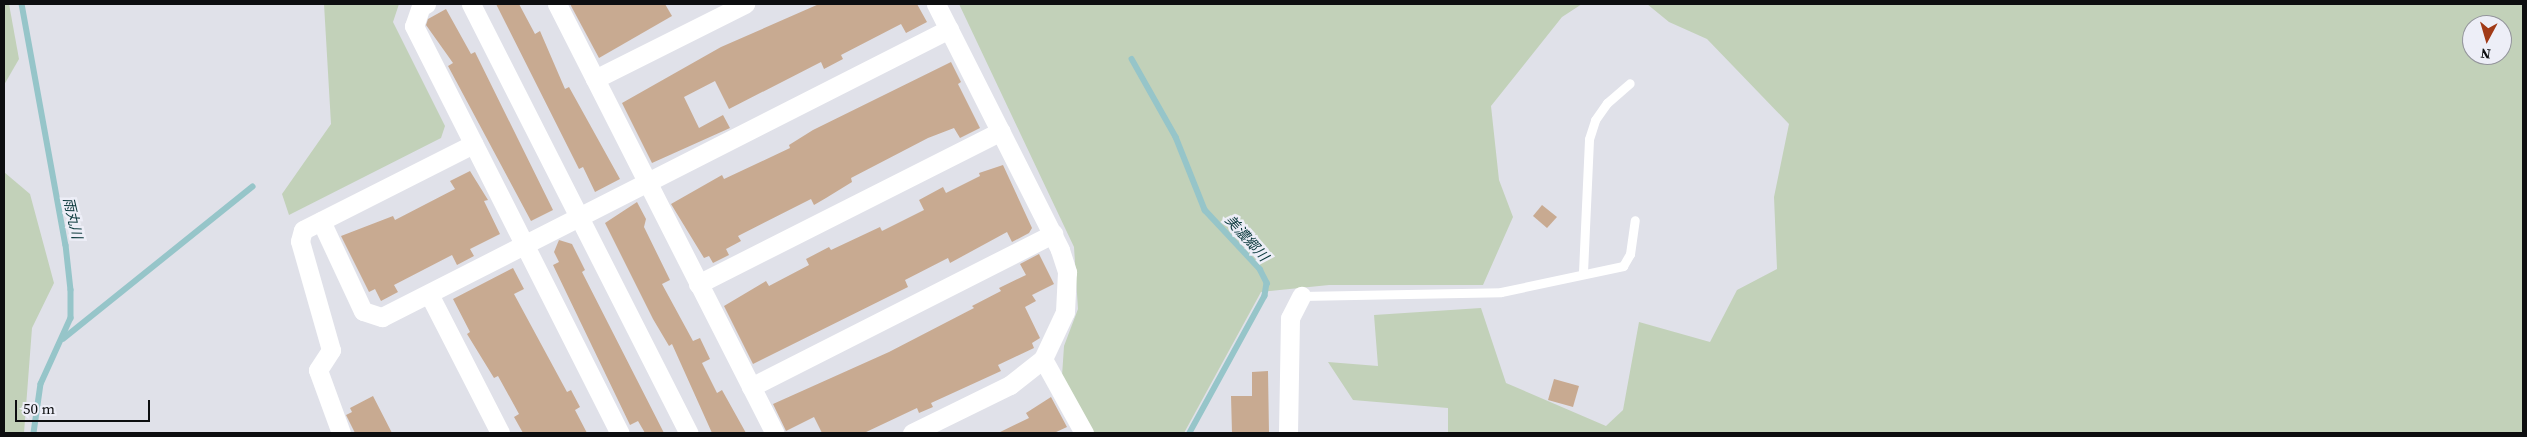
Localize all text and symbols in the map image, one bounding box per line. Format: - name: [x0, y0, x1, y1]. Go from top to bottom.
- north arrow: [2462, 15, 2512, 65]
- text: N: [2479, 43, 2492, 64]
- water label: 雨丸川: [60, 196, 86, 240]
- water label: 美濃郷川: [1222, 212, 1272, 264]
- scale bar: [18, 390, 152, 422]
- text: 50 m: [23, 398, 55, 419]

